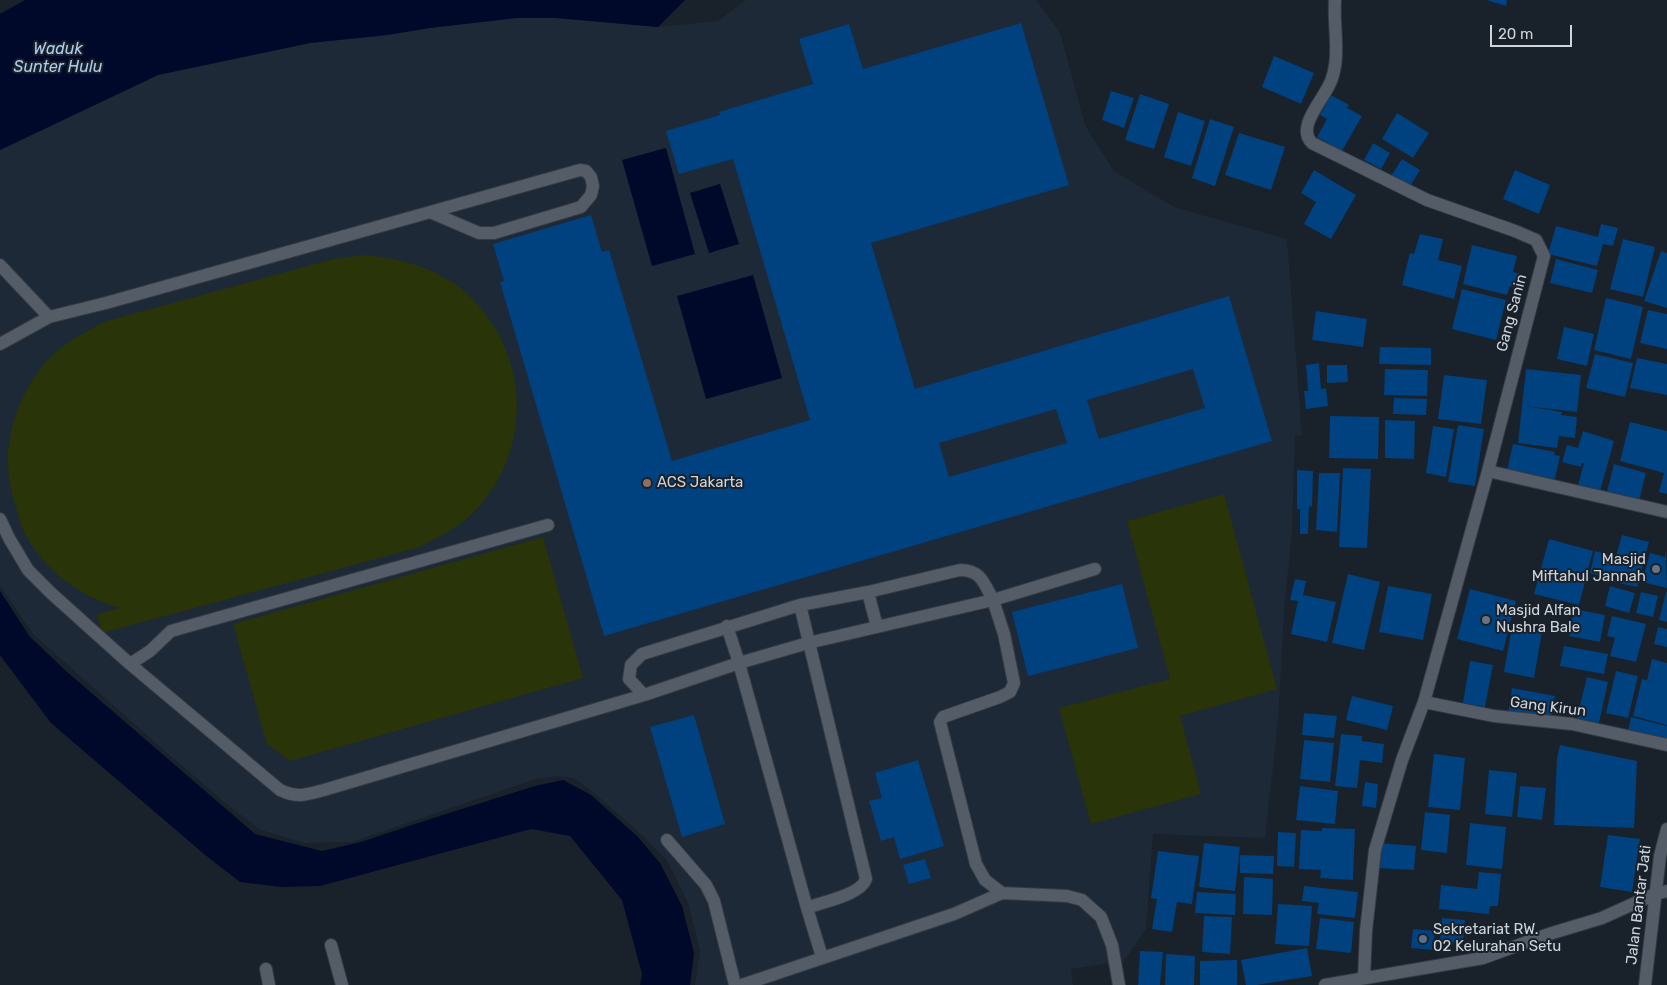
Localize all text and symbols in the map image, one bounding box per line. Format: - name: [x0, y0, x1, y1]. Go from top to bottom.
- scale bar: [1492, 15, 1574, 47]
- text: 20 m: [1498, 25, 1533, 43]
- water label: Waduk Sunter Hulu: [14, 39, 102, 77]
- street label: Gang Sanin: [1493, 272, 1531, 354]
- place label: ACS Jakarta: [657, 474, 743, 492]
- marker: ACS Jakarta: [641, 477, 653, 489]
- place label: Masjid Miftahul Jannah: [1532, 551, 1646, 586]
- marker: Masjid Miftahul Jannah: [1650, 563, 1662, 575]
- place label: Masjid Alfan Nushra Bale: [1496, 602, 1581, 637]
- marker: Masjid Alfan Nushra Bale: [1480, 614, 1492, 626]
- street label: Gang Kirun: [1509, 693, 1587, 721]
- street label: Jalan Bantar Jati: [1623, 844, 1655, 966]
- place label: Sekretariat RW. 02 Kelurahan Setu: [1433, 921, 1561, 956]
- marker: Sekretariat RW. 02 Kelurahan Setu: [1417, 933, 1429, 945]

